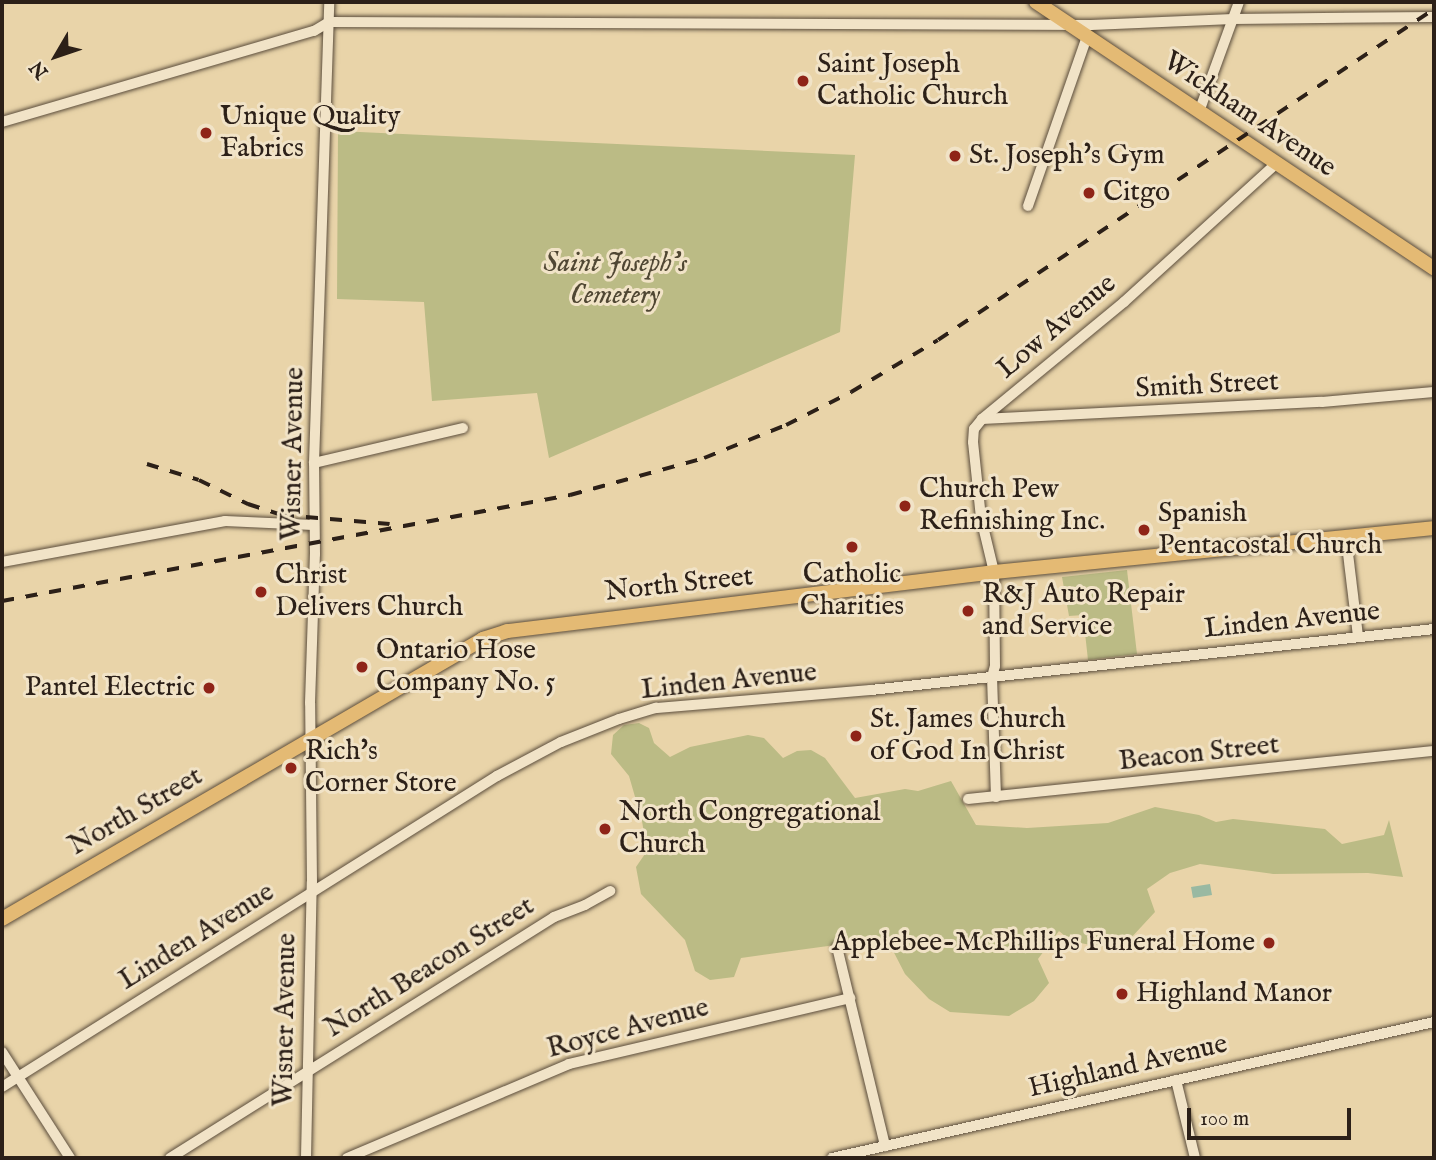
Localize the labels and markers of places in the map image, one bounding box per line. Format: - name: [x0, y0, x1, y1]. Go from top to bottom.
- place label: Saint Joseph Catholic Church: [817, 48, 1008, 114]
- marker: Saint Joseph Catholic Church: [795, 73, 811, 89]
- place label: Unique Quality Fabrics: [220, 100, 401, 166]
- marker: Unique Quality Fabrics: [198, 125, 214, 141]
- place label: St. Joseph's Gym: [969, 139, 1165, 173]
- marker: St. Joseph's Gym: [947, 148, 963, 164]
- place label: Citgo: [1103, 176, 1170, 210]
- marker: Citgo: [1081, 185, 1097, 201]
- place label: Church Pew Refinishing Inc.: [919, 473, 1105, 539]
- place label: Spanish Pentacostal Church: [1158, 497, 1382, 563]
- marker: Church Pew Refinishing Inc.: [897, 498, 913, 514]
- marker: Spanish Pentacostal Church: [1136, 522, 1152, 538]
- marker: Catholic Charities: [844, 539, 860, 555]
- place label: Catholic Charities: [800, 558, 904, 624]
- place label: Christ Delivers Church: [275, 559, 463, 625]
- place label: R&J Auto Repair and Service: [982, 578, 1185, 644]
- marker: Christ Delivers Church: [253, 584, 269, 600]
- marker: R&J Auto Repair and Service: [960, 603, 976, 619]
- place label: Ontario Hose Company No. 5: [376, 634, 555, 700]
- marker: Ontario Hose Company No. 5: [354, 659, 370, 675]
- place label: Pantel Electric: [25, 671, 195, 705]
- marker: Pantel Electric: [201, 680, 217, 696]
- place label: St. James Church of God In Christ: [870, 703, 1066, 769]
- marker: St. James Church of God In Christ: [848, 728, 864, 744]
- place label: Rich's Corner Store: [305, 735, 456, 801]
- marker: Rich's Corner Store: [283, 760, 299, 776]
- place label: North Congregational Church: [619, 796, 881, 862]
- marker: North Congregational Church: [597, 821, 613, 837]
- place label: Applebee-McPhillips Funeral Home: [832, 926, 1255, 960]
- marker: Applebee-McPhillips Funeral Home: [1261, 935, 1277, 951]
- place label: Highland Manor: [1136, 977, 1332, 1011]
- marker: Highland Manor: [1114, 986, 1130, 1002]

